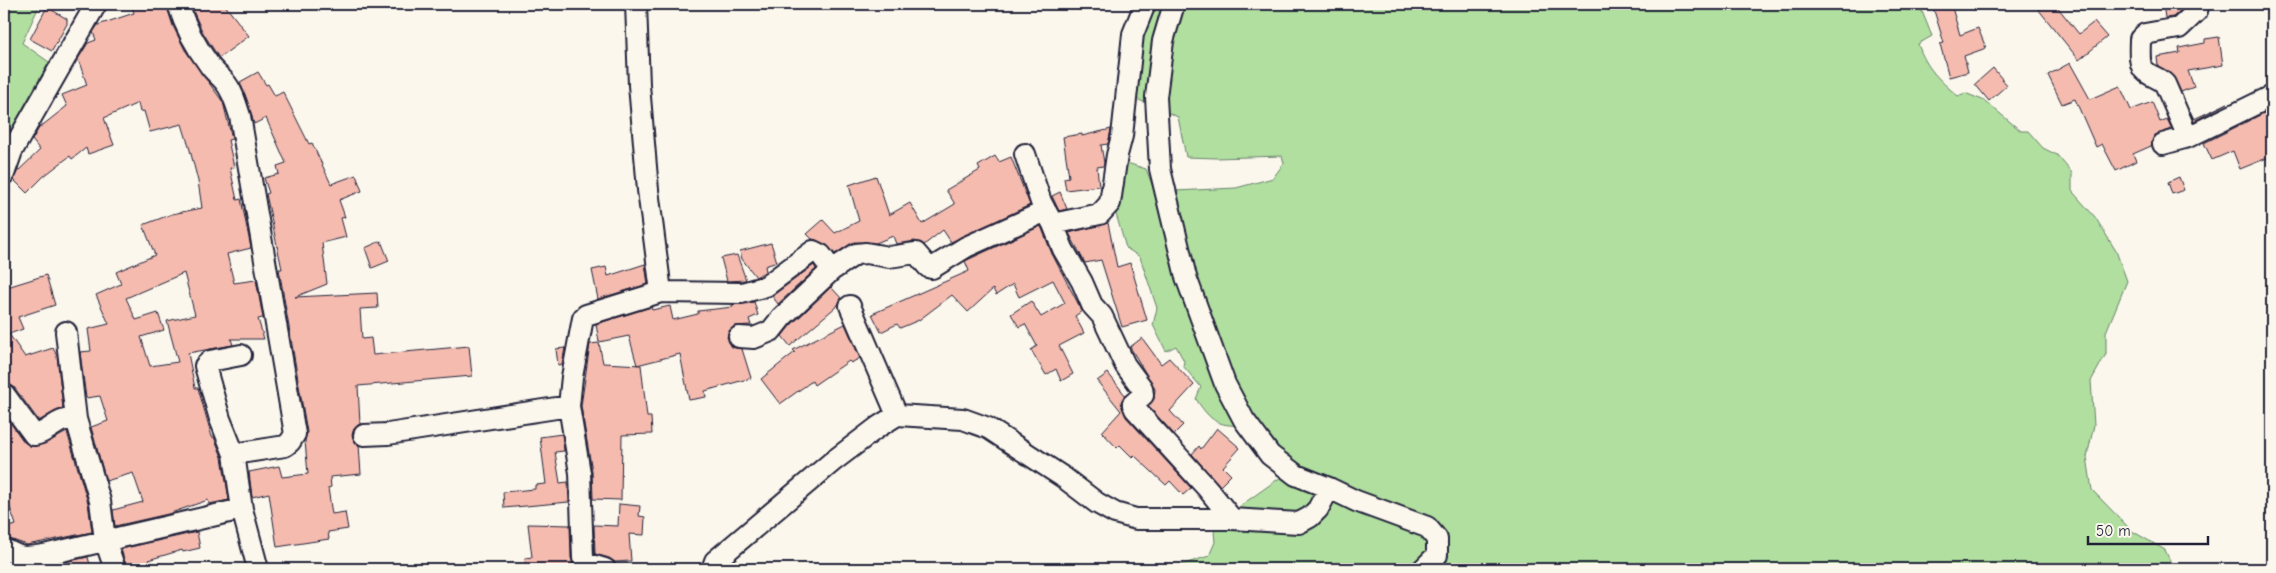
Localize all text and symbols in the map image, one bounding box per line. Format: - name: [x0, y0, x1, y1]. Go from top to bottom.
- scale bar: [2088, 513, 2208, 545]
- text: 50 m: [2096, 522, 2131, 540]

